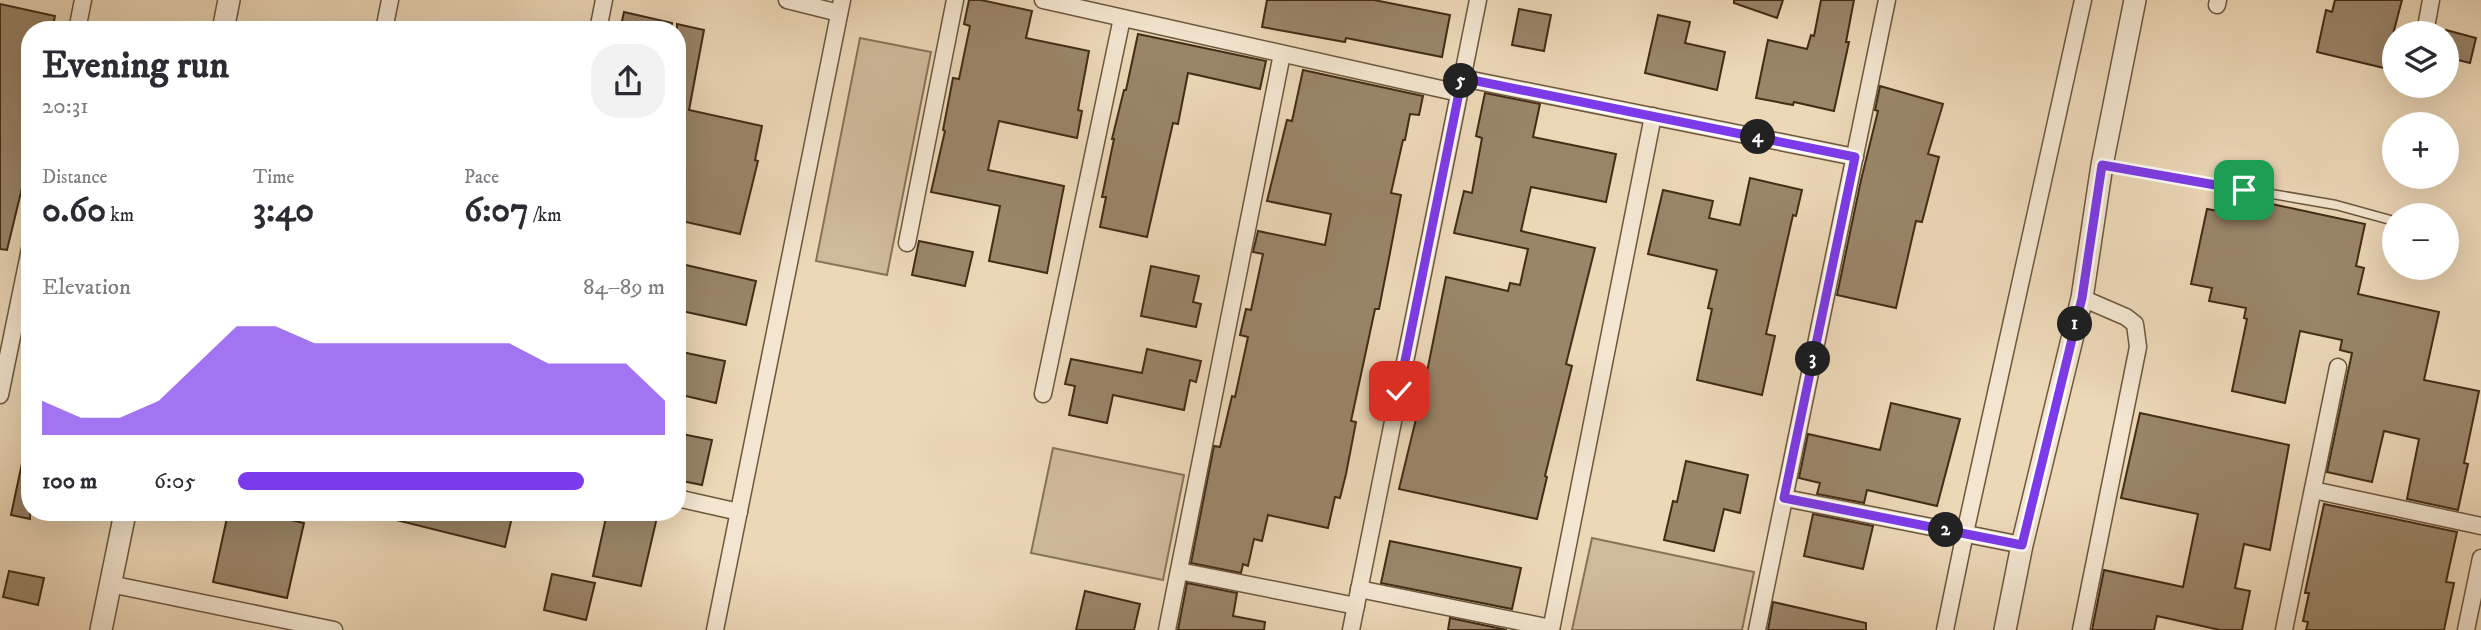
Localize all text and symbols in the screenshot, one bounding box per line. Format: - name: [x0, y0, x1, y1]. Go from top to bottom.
- map controls: [2382, 21, 2459, 280]
- button: layers: [2382, 21, 2459, 98]
- text: Evening run: [42, 42, 229, 90]
- button: share: [591, 44, 665, 118]
- pin: 5: [1444, 64, 1478, 98]
- text: 5: [1456, 69, 1465, 92]
- text: 20:31: [42, 92, 89, 121]
- button: +: [2382, 112, 2459, 189]
- pin: 4: [1740, 120, 1776, 154]
- text: 4: [1752, 125, 1763, 148]
- pin: [2214, 160, 2274, 220]
- text: Distance: [42, 166, 107, 189]
- text: Time: [253, 166, 294, 189]
- text: Pace: [464, 166, 499, 189]
- icon: arrive: [2225, 171, 2263, 209]
- text: 0.60: [42, 189, 106, 233]
- text: 3:40: [253, 189, 314, 233]
- text: 6:07: [464, 189, 529, 233]
- button: −: [2382, 203, 2459, 280]
- text: km: [106, 204, 134, 227]
- text: /km: [529, 204, 562, 227]
- text: Elevation: [42, 273, 131, 302]
- text: 84–89 m: [583, 273, 665, 302]
- pin: 1: [2058, 306, 2092, 342]
- text: 1: [2071, 312, 2078, 335]
- pin: 3: [1796, 342, 1830, 376]
- text: 3: [1809, 347, 1816, 370]
- pin: [1369, 361, 1429, 421]
- icon: check: [1380, 372, 1418, 410]
- text: 100 m: [42, 467, 97, 496]
- text: 6:05: [154, 467, 196, 496]
- pin: 2: [1928, 512, 1964, 548]
- text: 2: [1941, 518, 1950, 541]

